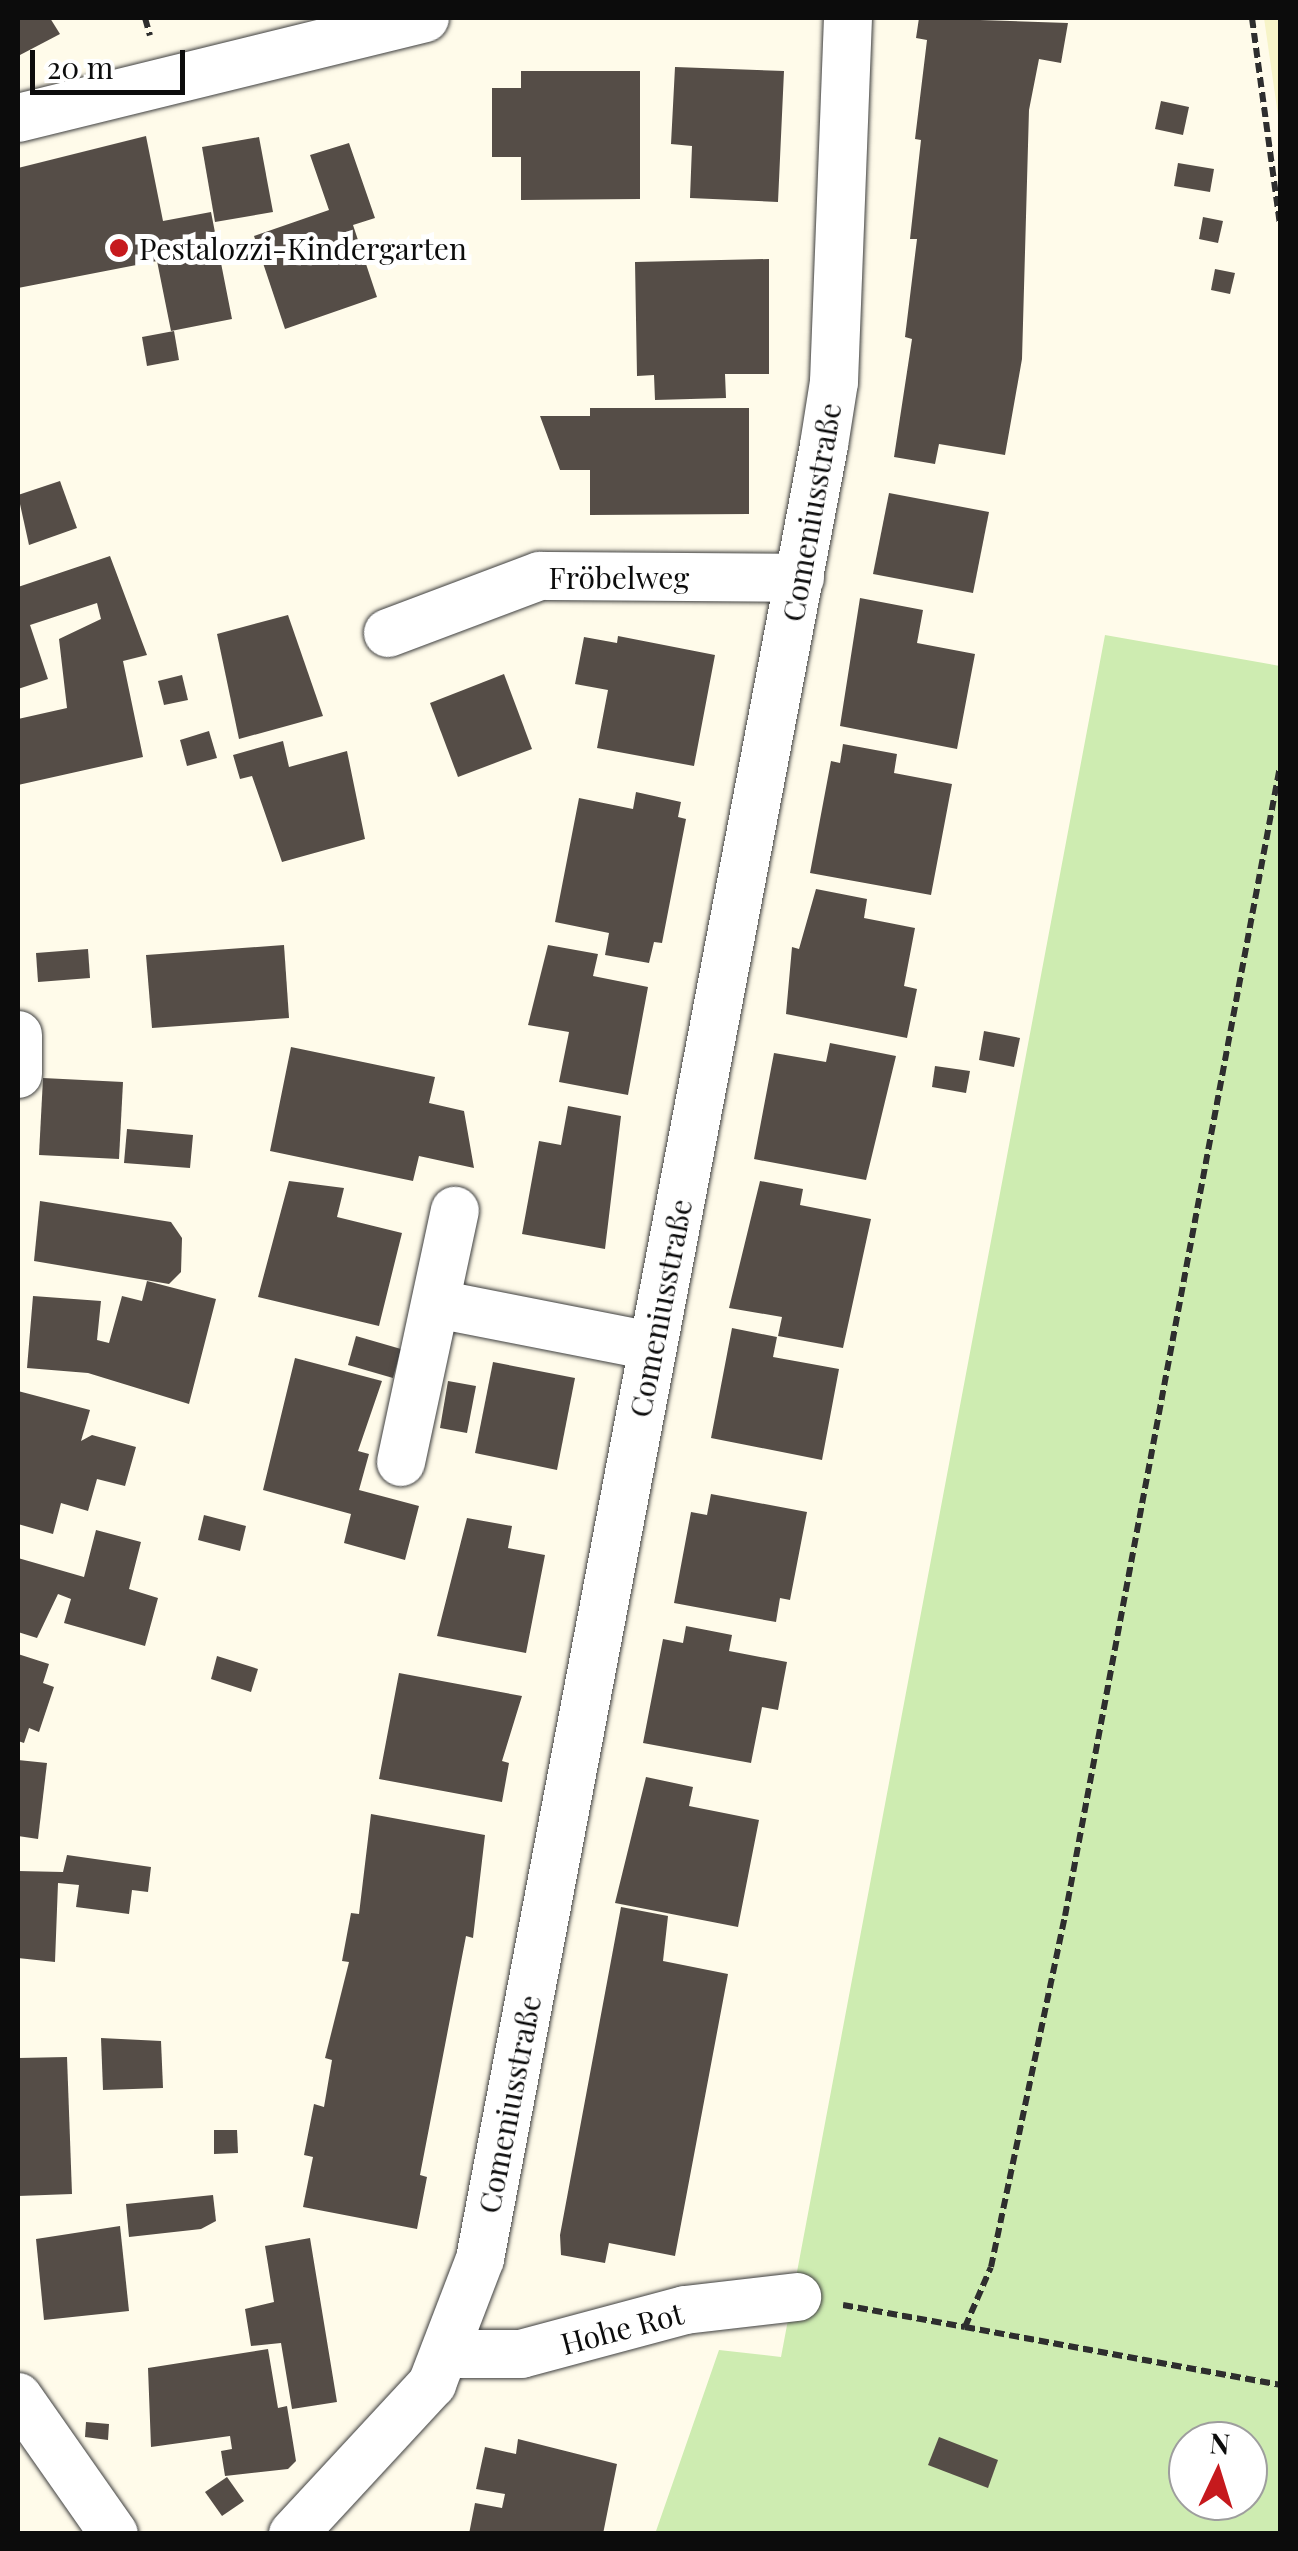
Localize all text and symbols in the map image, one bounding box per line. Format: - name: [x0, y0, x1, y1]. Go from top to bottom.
- scale bar: [35, 30, 190, 92]
- text: 20 m: [47, 47, 113, 87]
- place label: Pestalozzi-Kindergarten: [139, 230, 467, 266]
- marker: Pestalozzi-Kindergarten: [108, 237, 130, 259]
- street label: Comeniusstraße: [774, 400, 848, 624]
- street label: Fröbelweg: [549, 559, 689, 595]
- street label: Comeniusstraße: [621, 1196, 699, 1420]
- street label: Comeniusstraße: [470, 1992, 548, 2216]
- street label: Hohe Rot: [557, 2294, 687, 2362]
- north arrow: [1168, 2421, 1268, 2521]
- text: N: [1209, 2423, 1231, 2462]

